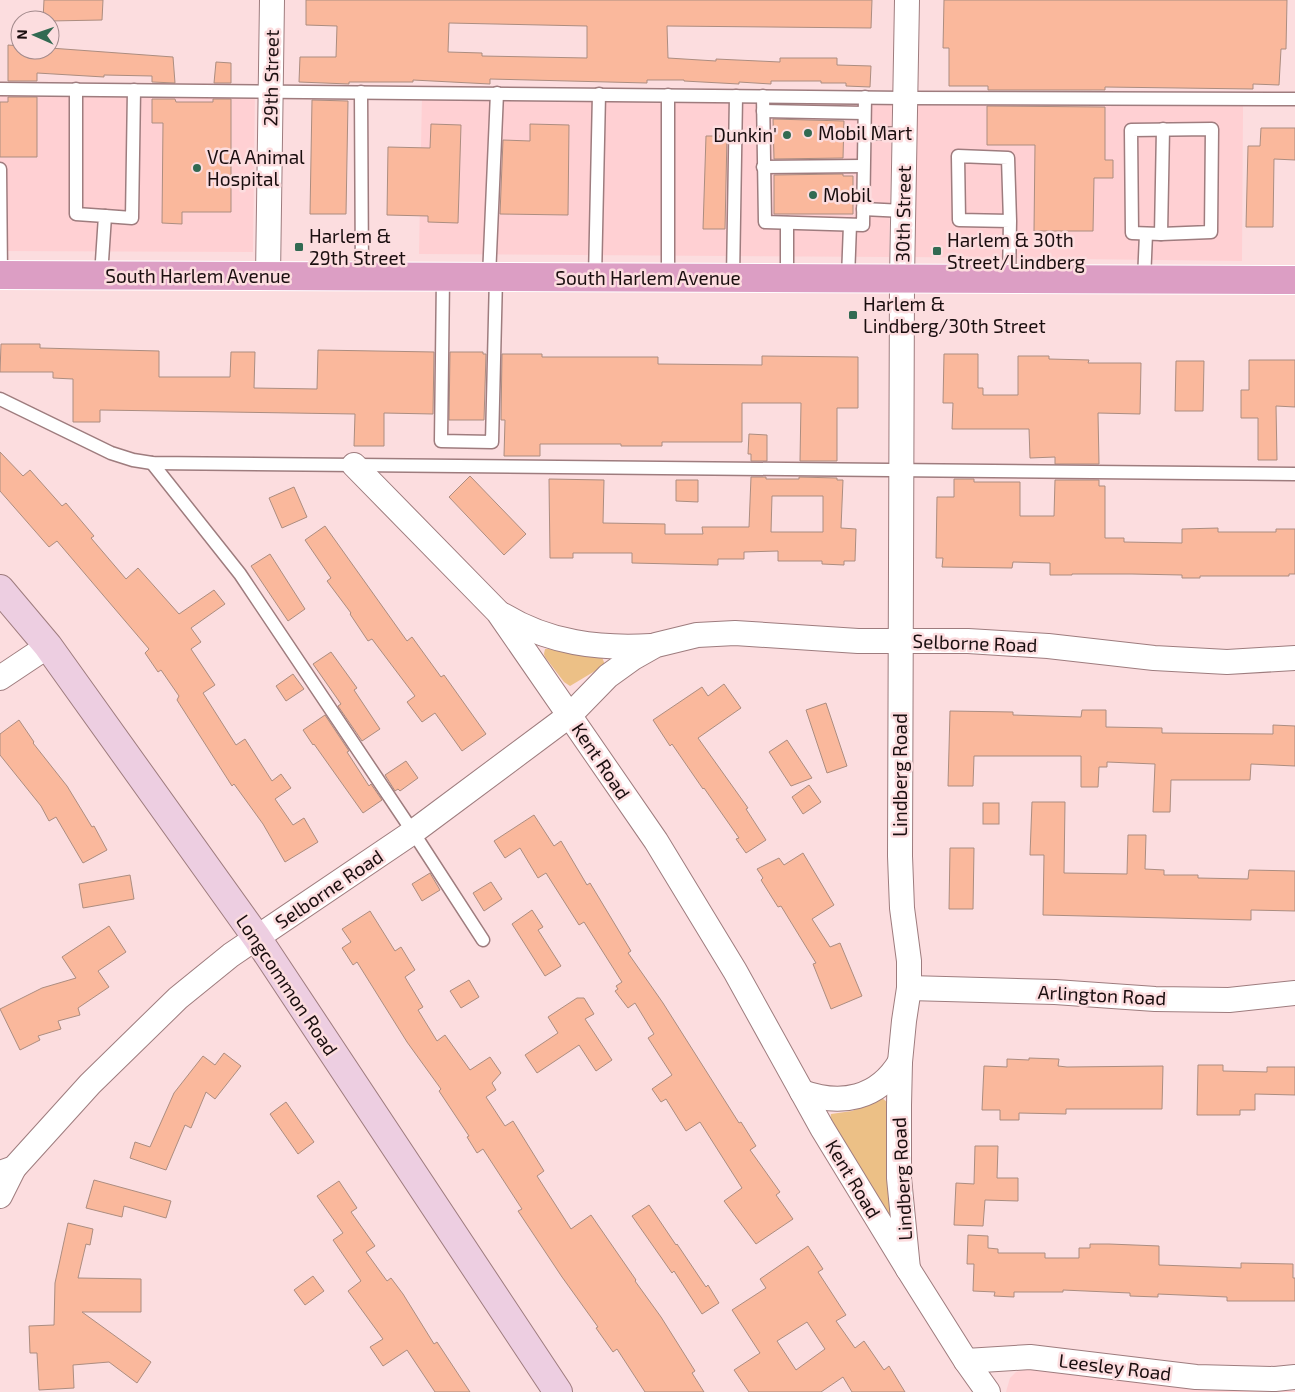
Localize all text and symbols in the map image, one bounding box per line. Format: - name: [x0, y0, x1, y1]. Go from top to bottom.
- north arrow: [10, 10, 60, 60]
- text: N: [13, 29, 30, 40]
- street label: 29th Street: [258, 29, 283, 127]
- place label: Mobil Mart: [818, 121, 912, 144]
- place label: Dunkin': [713, 123, 777, 146]
- marker: Mobil Mart: [802, 127, 814, 139]
- marker: Dunkin': [781, 129, 793, 141]
- place label: VCA Animal Hospital: [207, 145, 305, 190]
- marker: VCA Animal Hospital: [191, 162, 203, 174]
- street label: 30th Street: [890, 165, 915, 263]
- place label: Mobil: [823, 183, 872, 206]
- marker: Mobil: [807, 189, 819, 201]
- place label: Harlem & 29th Street: [309, 224, 406, 269]
- place label: Harlem & 30th Street/Lindberg: [947, 228, 1086, 273]
- marker: Harlem & 29th Street: [293, 241, 305, 253]
- marker: Harlem & 30th Street/Lindberg: [931, 245, 943, 257]
- street label: South Harlem Avenue: [105, 264, 291, 287]
- street label: South Harlem Avenue: [555, 266, 741, 289]
- place label: Harlem & Lindberg/30th Street: [863, 292, 1046, 337]
- marker: Harlem & Lindberg/30th Street: [847, 309, 859, 321]
- street label: Selborne Road: [912, 629, 1038, 656]
- street label: Lindberg Road: [888, 713, 911, 837]
- street label: Kent Road: [567, 718, 635, 803]
- street label: Selborne Road: [270, 844, 387, 933]
- street label: Longcommon Road: [232, 910, 343, 1060]
- street label: Arlington Road: [1037, 980, 1167, 1009]
- street label: Lindberg Road: [887, 1117, 916, 1241]
- street label: Kent Road: [821, 1135, 886, 1222]
- street label: Leesley Road: [1057, 1348, 1173, 1385]

